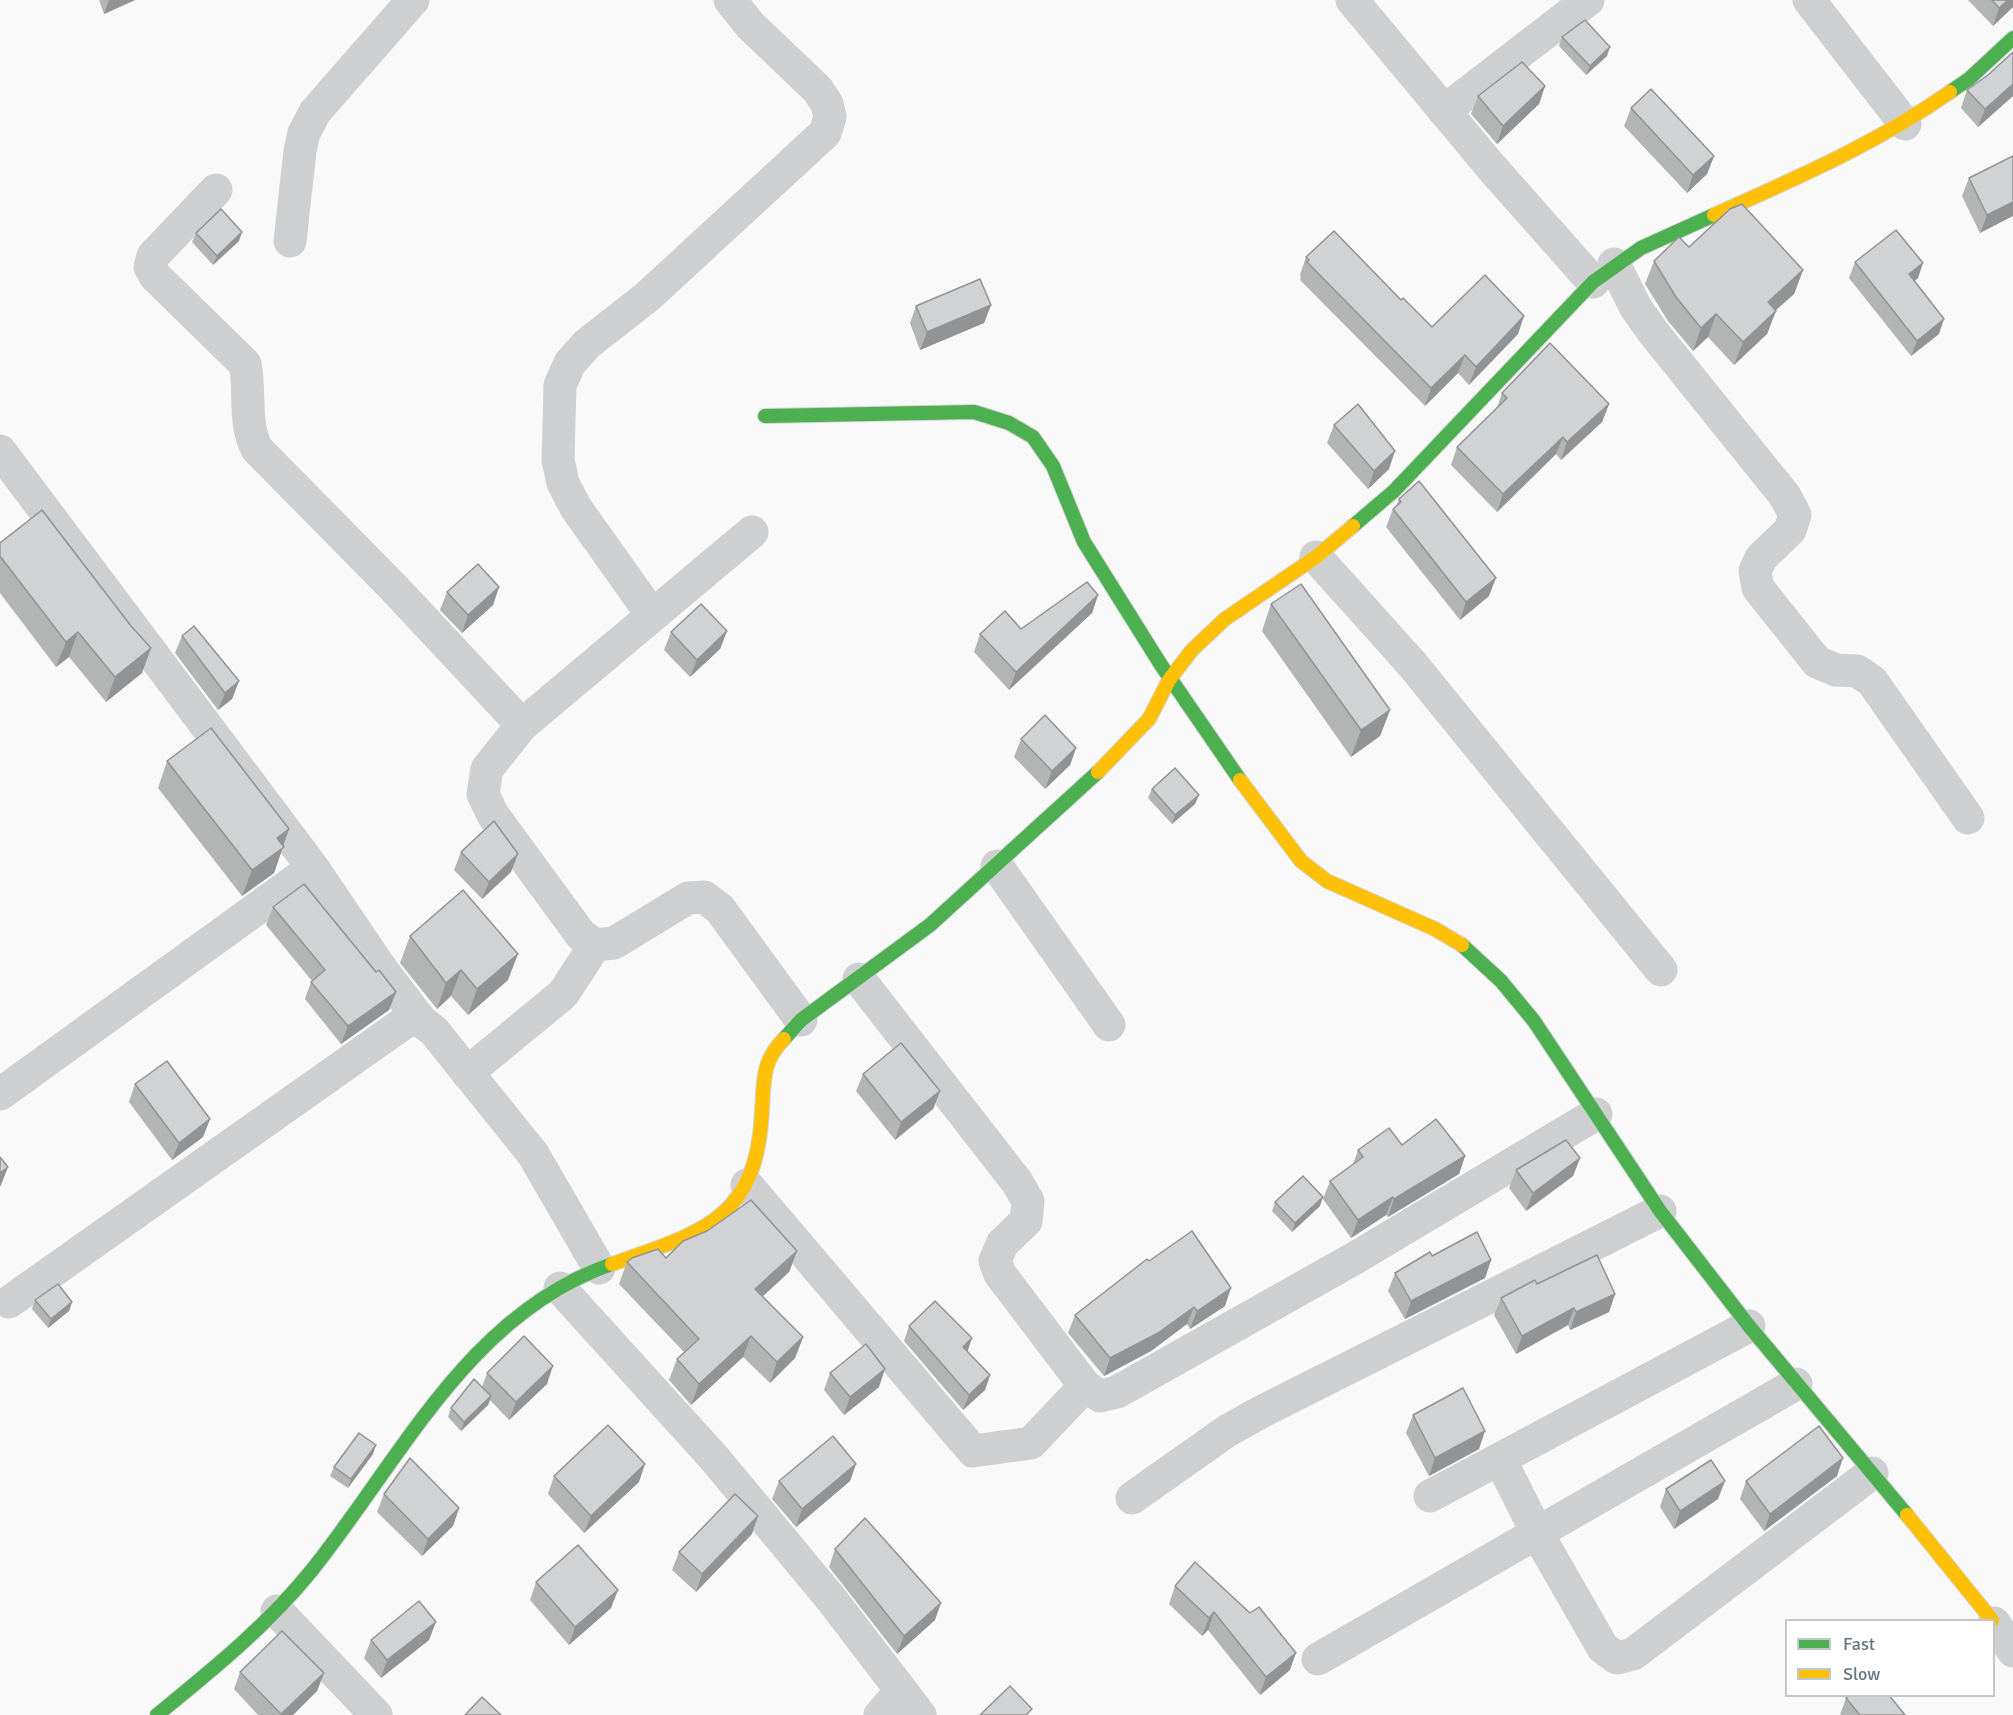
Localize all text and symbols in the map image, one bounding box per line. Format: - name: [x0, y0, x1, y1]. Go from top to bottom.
- legend: [1785, 1619, 1995, 1697]
- text: Fast: [1843, 1633, 1875, 1655]
- text: Slow: [1843, 1663, 1880, 1685]

